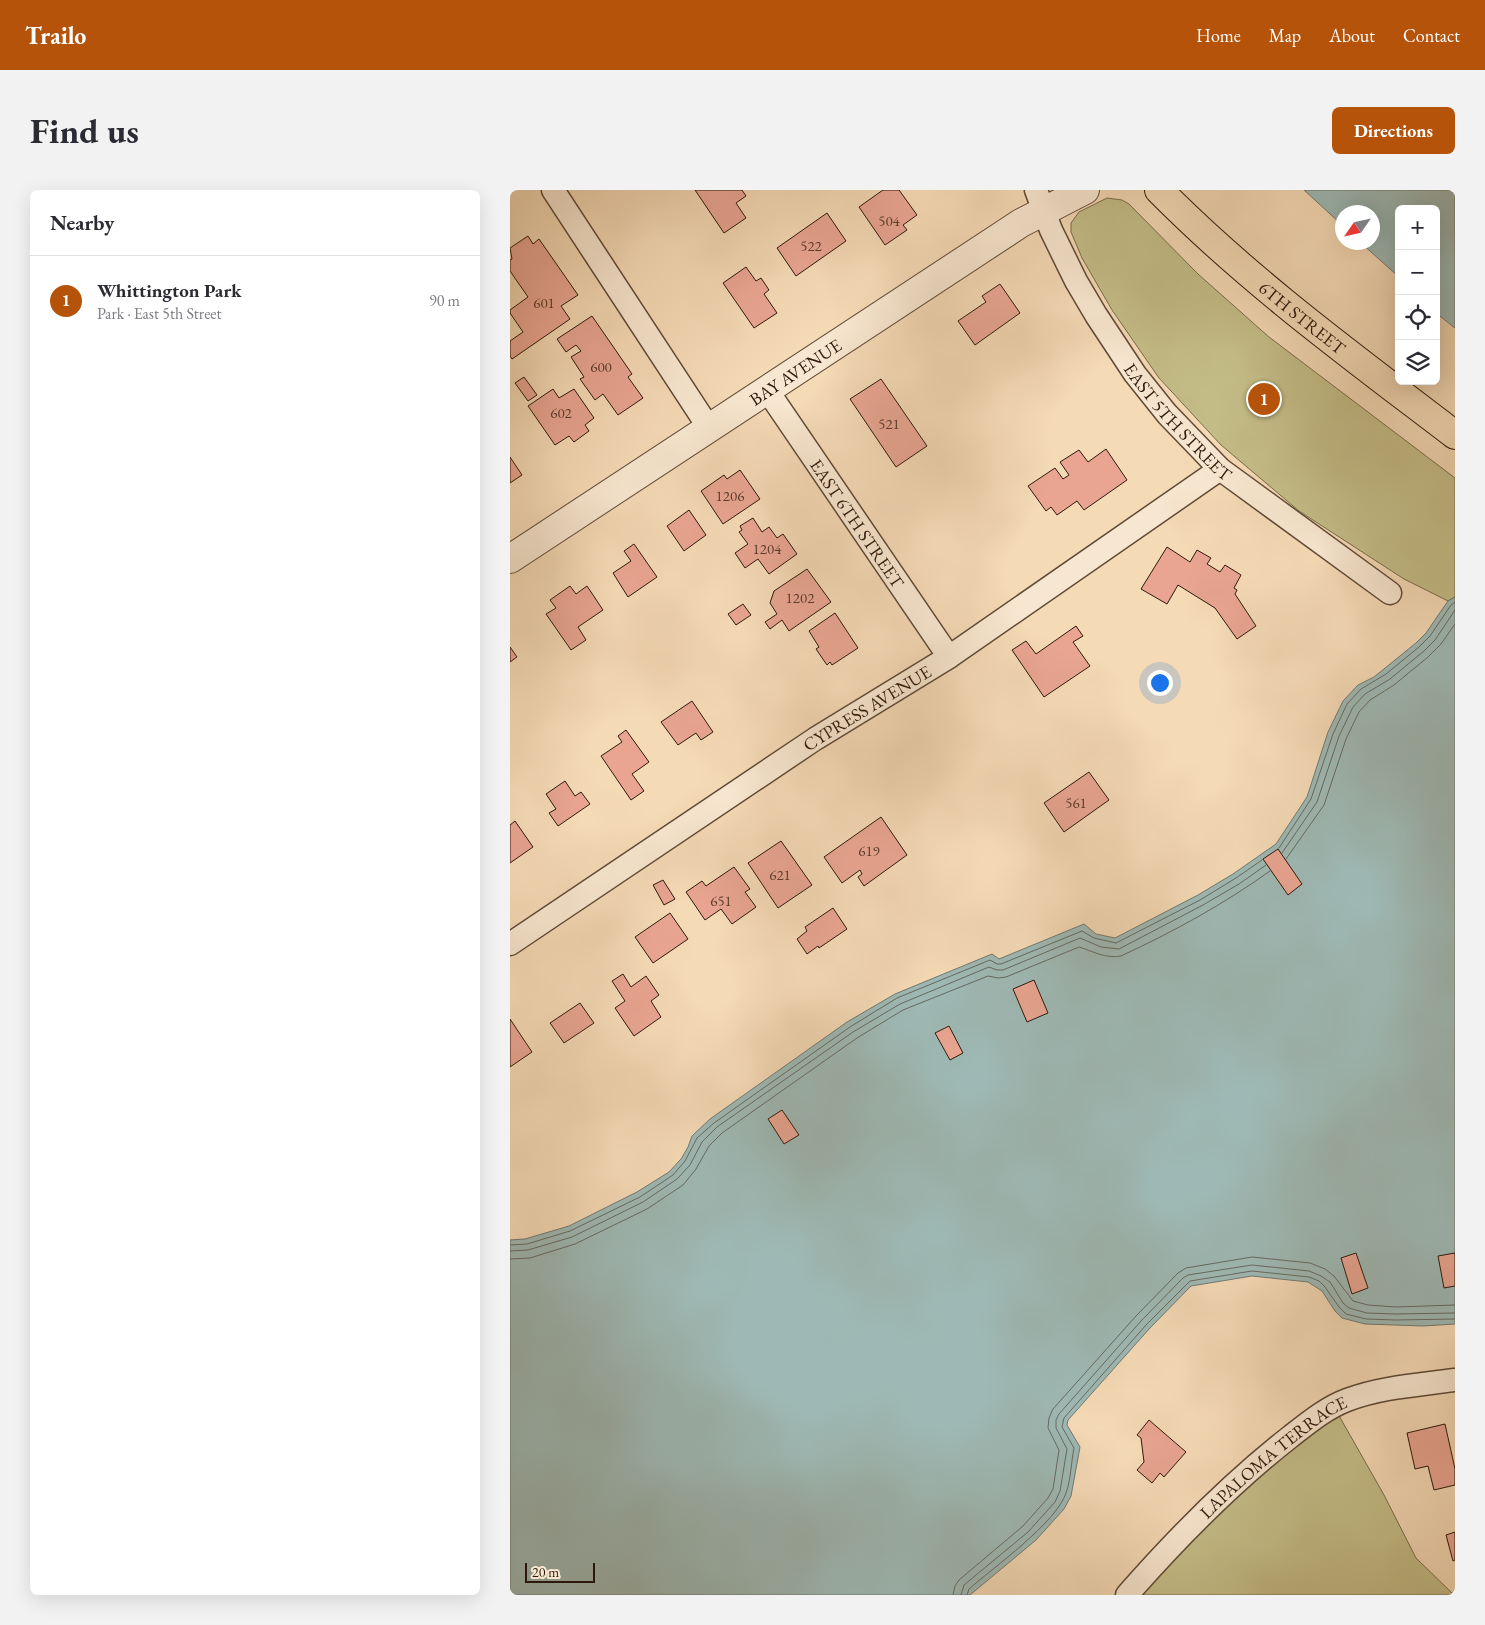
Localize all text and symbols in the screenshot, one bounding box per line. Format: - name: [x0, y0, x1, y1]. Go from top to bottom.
- text: Trailo: [25, 20, 86, 51]
- text: Home: [1196, 24, 1241, 47]
- text: Map: [1269, 24, 1301, 47]
- text: About: [1329, 24, 1375, 47]
- text: Contact: [1403, 24, 1460, 47]
- button: Directions: [1332, 107, 1455, 154]
- text: Find us: [30, 108, 139, 153]
- north arrow: [1335, 205, 1380, 250]
- map controls: [1395, 205, 1440, 385]
- button: +: [1395, 205, 1440, 250]
- text: Nearby: [50, 209, 114, 236]
- house number: 504: [878, 211, 901, 230]
- house number: 522: [800, 236, 823, 255]
- button: −: [1395, 250, 1440, 295]
- street label: 6TH STREET: [1255, 275, 1351, 359]
- text: Whittington Park: [97, 278, 242, 303]
- text: 1: [62, 290, 70, 311]
- text: 90 m: [429, 290, 460, 311]
- house number: 601: [533, 293, 555, 312]
- button: locate: [1395, 295, 1440, 340]
- text: Park · East 5th Street: [97, 303, 222, 324]
- street label: BAY AVENUE: [744, 333, 845, 410]
- button: layers: [1395, 340, 1440, 385]
- house number: 600: [590, 357, 612, 376]
- street label: EAST 5TH STREET: [1119, 358, 1237, 486]
- pin: 1: [1248, 380, 1280, 418]
- house number: 602: [550, 403, 573, 422]
- house number: 521: [878, 414, 900, 433]
- street label: EAST 6TH STREET: [806, 454, 910, 593]
- house number: 1206: [716, 486, 744, 505]
- house number: 1204: [753, 539, 782, 558]
- house number: 1202: [786, 588, 815, 607]
- street label: CYPRESS AVENUE: [798, 659, 935, 756]
- your location: [1147, 670, 1173, 696]
- house number: 561: [1065, 793, 1087, 812]
- house number: 619: [858, 841, 880, 860]
- house number: 621: [769, 865, 791, 884]
- house number: 651: [710, 891, 732, 910]
- street label: LAPALOMA TERRACE: [1194, 1390, 1350, 1523]
- scale bar: [525, 1560, 595, 1583]
- text: 20 m: [532, 1563, 559, 1581]

